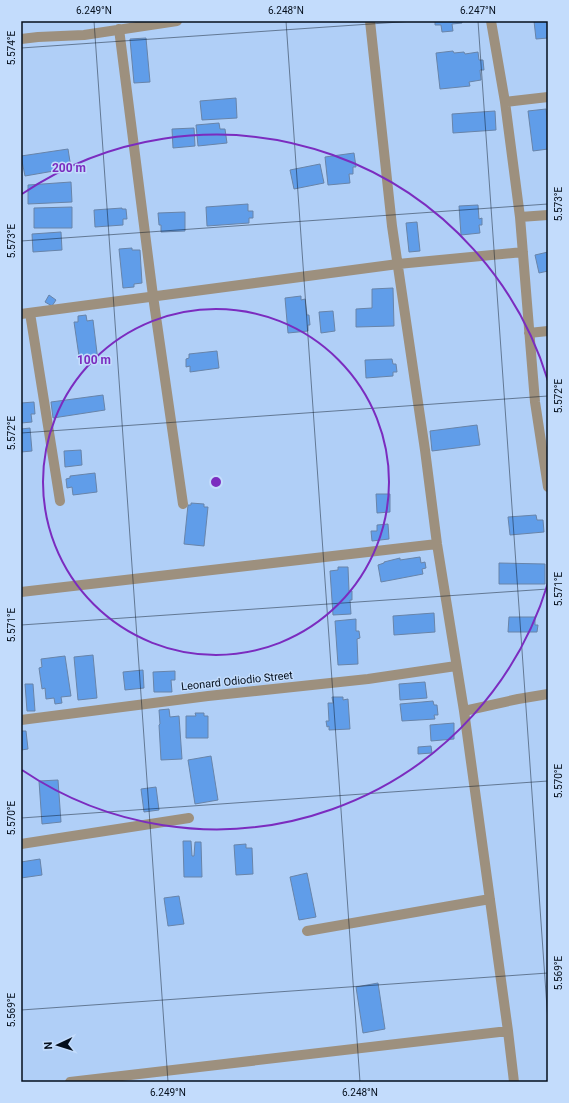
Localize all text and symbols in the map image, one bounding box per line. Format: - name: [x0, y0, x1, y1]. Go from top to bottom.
- text: 6.249°N: [76, 5, 112, 16]
- text: 6.248°N: [268, 5, 304, 16]
- text: 6.247°N: [460, 5, 496, 16]
- text: 5.574°E: [6, 30, 17, 65]
- text: 200 m: [52, 161, 86, 175]
- text: 5.573°E: [553, 186, 564, 221]
- text: 5.573°E: [6, 223, 17, 258]
- text: 100 m: [77, 353, 111, 367]
- text: 5.572°E: [553, 378, 564, 413]
- text: 5.572°E: [6, 415, 17, 450]
- centre of rings: [209, 475, 223, 489]
- text: 5.571°E: [553, 571, 564, 606]
- text: 5.571°E: [6, 607, 17, 642]
- street label: Leonard Odiodio Street: [180, 669, 294, 693]
- text: 5.570°E: [553, 763, 564, 798]
- text: 5.570°E: [6, 800, 17, 835]
- text: 5.569°E: [553, 955, 564, 990]
- text: 5.569°E: [6, 992, 17, 1027]
- north arrow: [38, 1025, 78, 1065]
- text: N: [42, 1041, 55, 1050]
- text: 6.249°N: [150, 1087, 186, 1098]
- text: 6.248°N: [342, 1087, 378, 1098]

